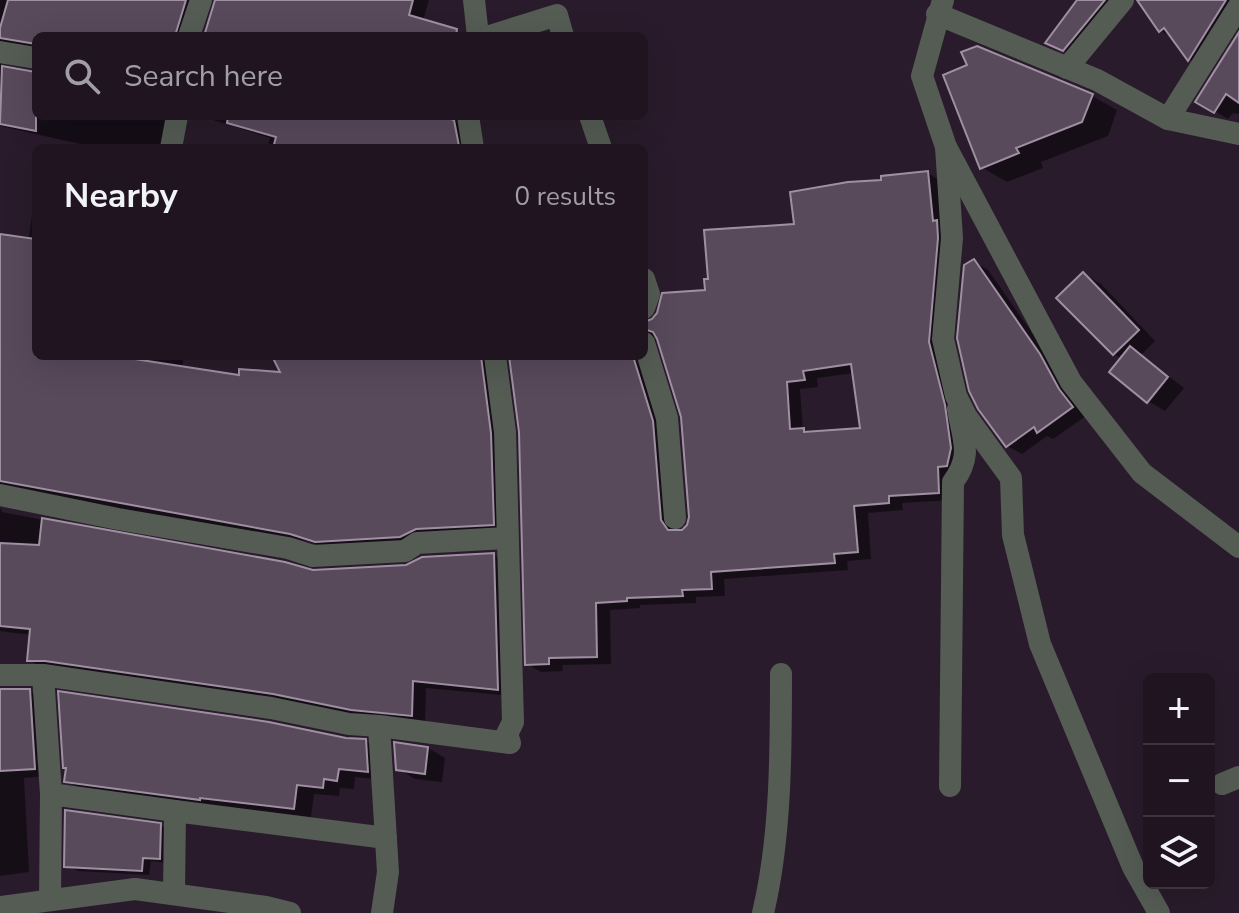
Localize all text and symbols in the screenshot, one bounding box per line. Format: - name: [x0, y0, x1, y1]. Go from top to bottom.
- search box: [32, 32, 648, 120]
- icon: search: [60, 54, 104, 98]
- text: Search here: [124, 56, 283, 97]
- text: Nearby: [64, 173, 178, 219]
- text: 0 results: [515, 179, 616, 214]
- map controls: [1143, 673, 1215, 889]
- button: +: [1143, 673, 1215, 745]
- button: −: [1143, 745, 1215, 817]
- button: layers: [1143, 817, 1215, 889]

